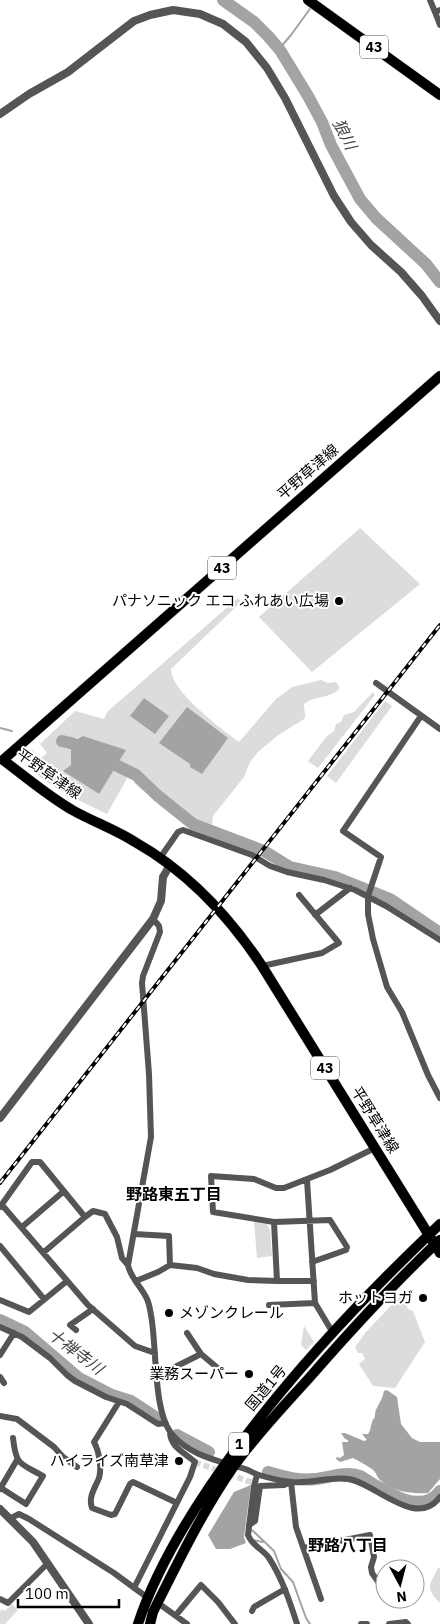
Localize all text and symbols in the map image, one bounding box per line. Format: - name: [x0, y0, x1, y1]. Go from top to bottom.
- road number: 43: [360, 36, 388, 58]
- water label: 狼川: [329, 115, 362, 155]
- street label: 平野草津線: [273, 440, 342, 503]
- road number: 43: [208, 556, 236, 580]
- place label: パナソニック エコ ふれあい広場: [112, 591, 329, 610]
- marker: パナソニック エコ ふれあい広場: [333, 595, 345, 607]
- street label: 平野草津線: [13, 744, 85, 803]
- road number: 43: [311, 1056, 339, 1080]
- street label: 平野草津線: [347, 1083, 403, 1157]
- district label: 野路東五丁目: [126, 1184, 222, 1204]
- place label: ホットヨガ: [338, 1288, 413, 1307]
- marker: ホットヨガ: [417, 1292, 429, 1304]
- place label: メゾンクレール: [179, 1303, 284, 1322]
- marker: メゾンクレール: [163, 1307, 175, 1319]
- water label: 十禅寺川: [44, 1324, 109, 1379]
- street label: 国道1号: [241, 1361, 290, 1414]
- place label: 業務スーパー: [149, 1364, 239, 1383]
- marker: 業務スーパー: [243, 1368, 255, 1380]
- road number: 1: [229, 1432, 249, 1456]
- place label: ハイライズ南草津: [50, 1451, 169, 1470]
- marker: ハイライズ南草津: [173, 1455, 185, 1467]
- district label: 野路八丁目: [308, 1535, 388, 1555]
- north arrow: [375, 1559, 425, 1609]
- scale bar: [18, 1576, 119, 1608]
- text: 100 m: [25, 1584, 69, 1603]
- text: N: [395, 1587, 408, 1606]

